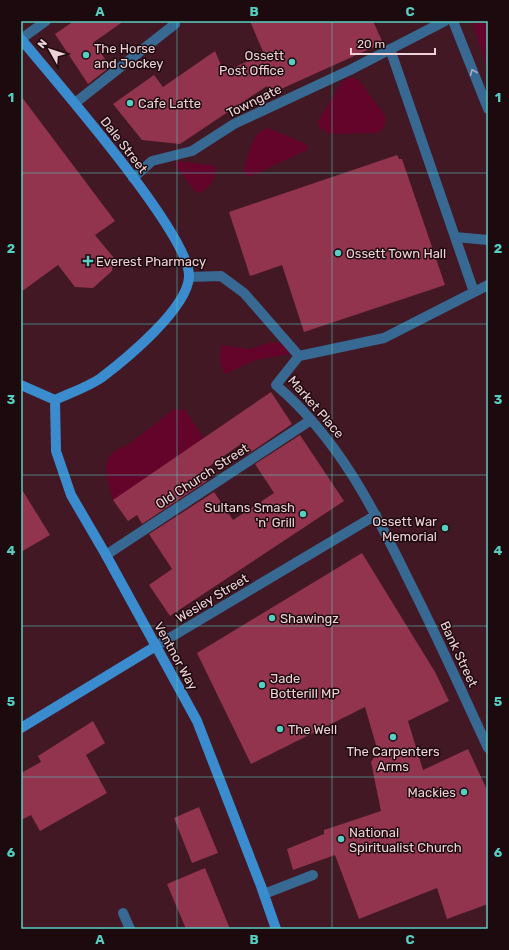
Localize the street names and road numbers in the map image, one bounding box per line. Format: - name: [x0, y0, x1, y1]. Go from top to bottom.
- street label: Towngate: [224, 81, 284, 122]
- street label: Dale Street: [97, 114, 151, 176]
- street label: Market Place: [285, 373, 347, 441]
- street label: Old Church Street: [153, 440, 251, 512]
- street label: Wesley Street: [173, 570, 251, 626]
- street label: Ventnor Way: [151, 619, 201, 693]
- street label: Bank Street: [437, 619, 481, 689]

